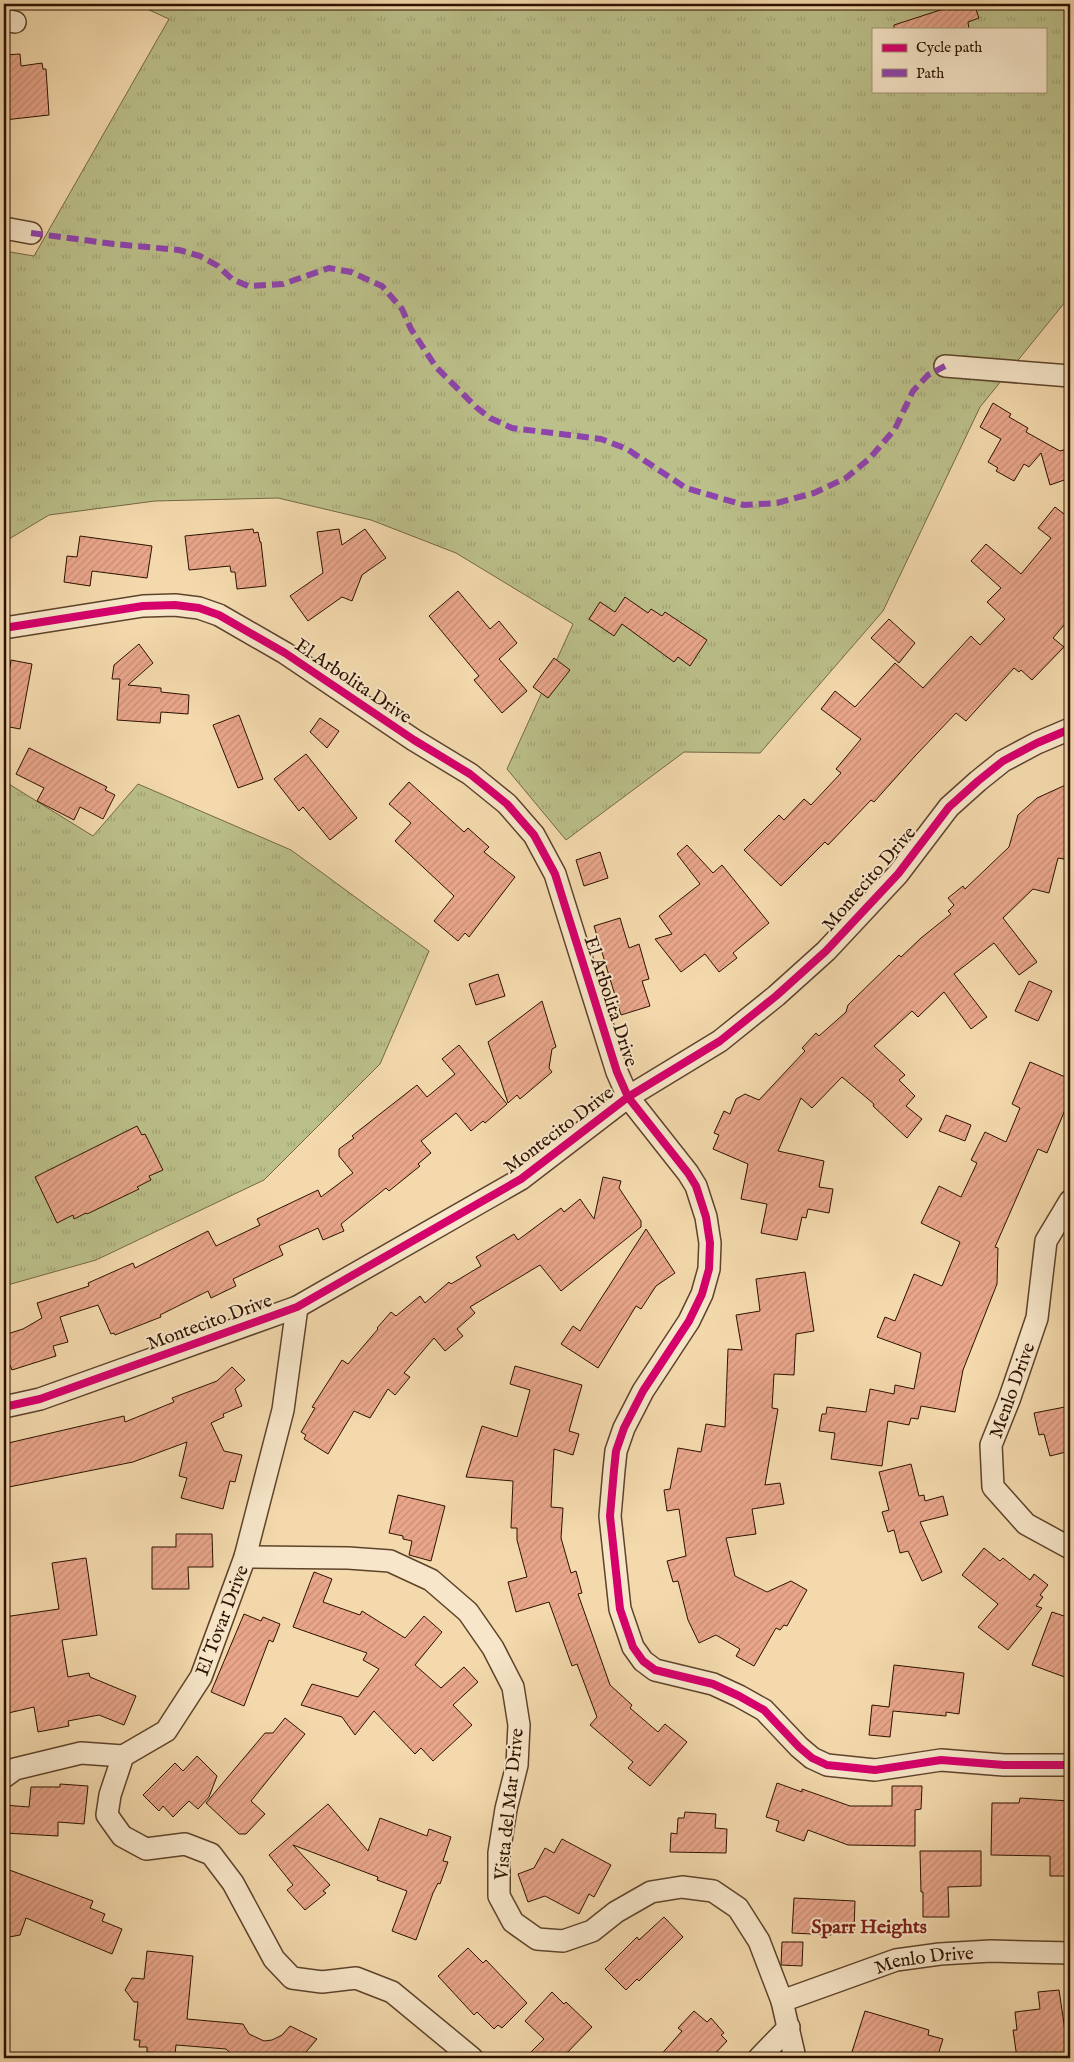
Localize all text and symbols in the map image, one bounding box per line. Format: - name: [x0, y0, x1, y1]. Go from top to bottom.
- legend: [872, 28, 1046, 92]
- text: Cycle path: [916, 38, 982, 57]
- text: Path: [916, 64, 944, 83]
- street label: El Arbolita Drive: [290, 634, 416, 730]
- street label: Montecito Drive: [817, 822, 922, 937]
- street label: El Arbolita Drive: [578, 933, 643, 1070]
- street label: Montecito Drive: [499, 1081, 619, 1180]
- street label: Montecito Drive: [144, 1289, 276, 1357]
- street label: Menlo Drive: [984, 1339, 1041, 1442]
- street label: El Tovar Drive: [191, 1562, 255, 1679]
- street label: Vista del Mar Drive: [490, 1727, 530, 1882]
- district label: Sparr Heights: [811, 1915, 927, 1940]
- street label: Menlo Drive: [872, 1942, 975, 1981]

